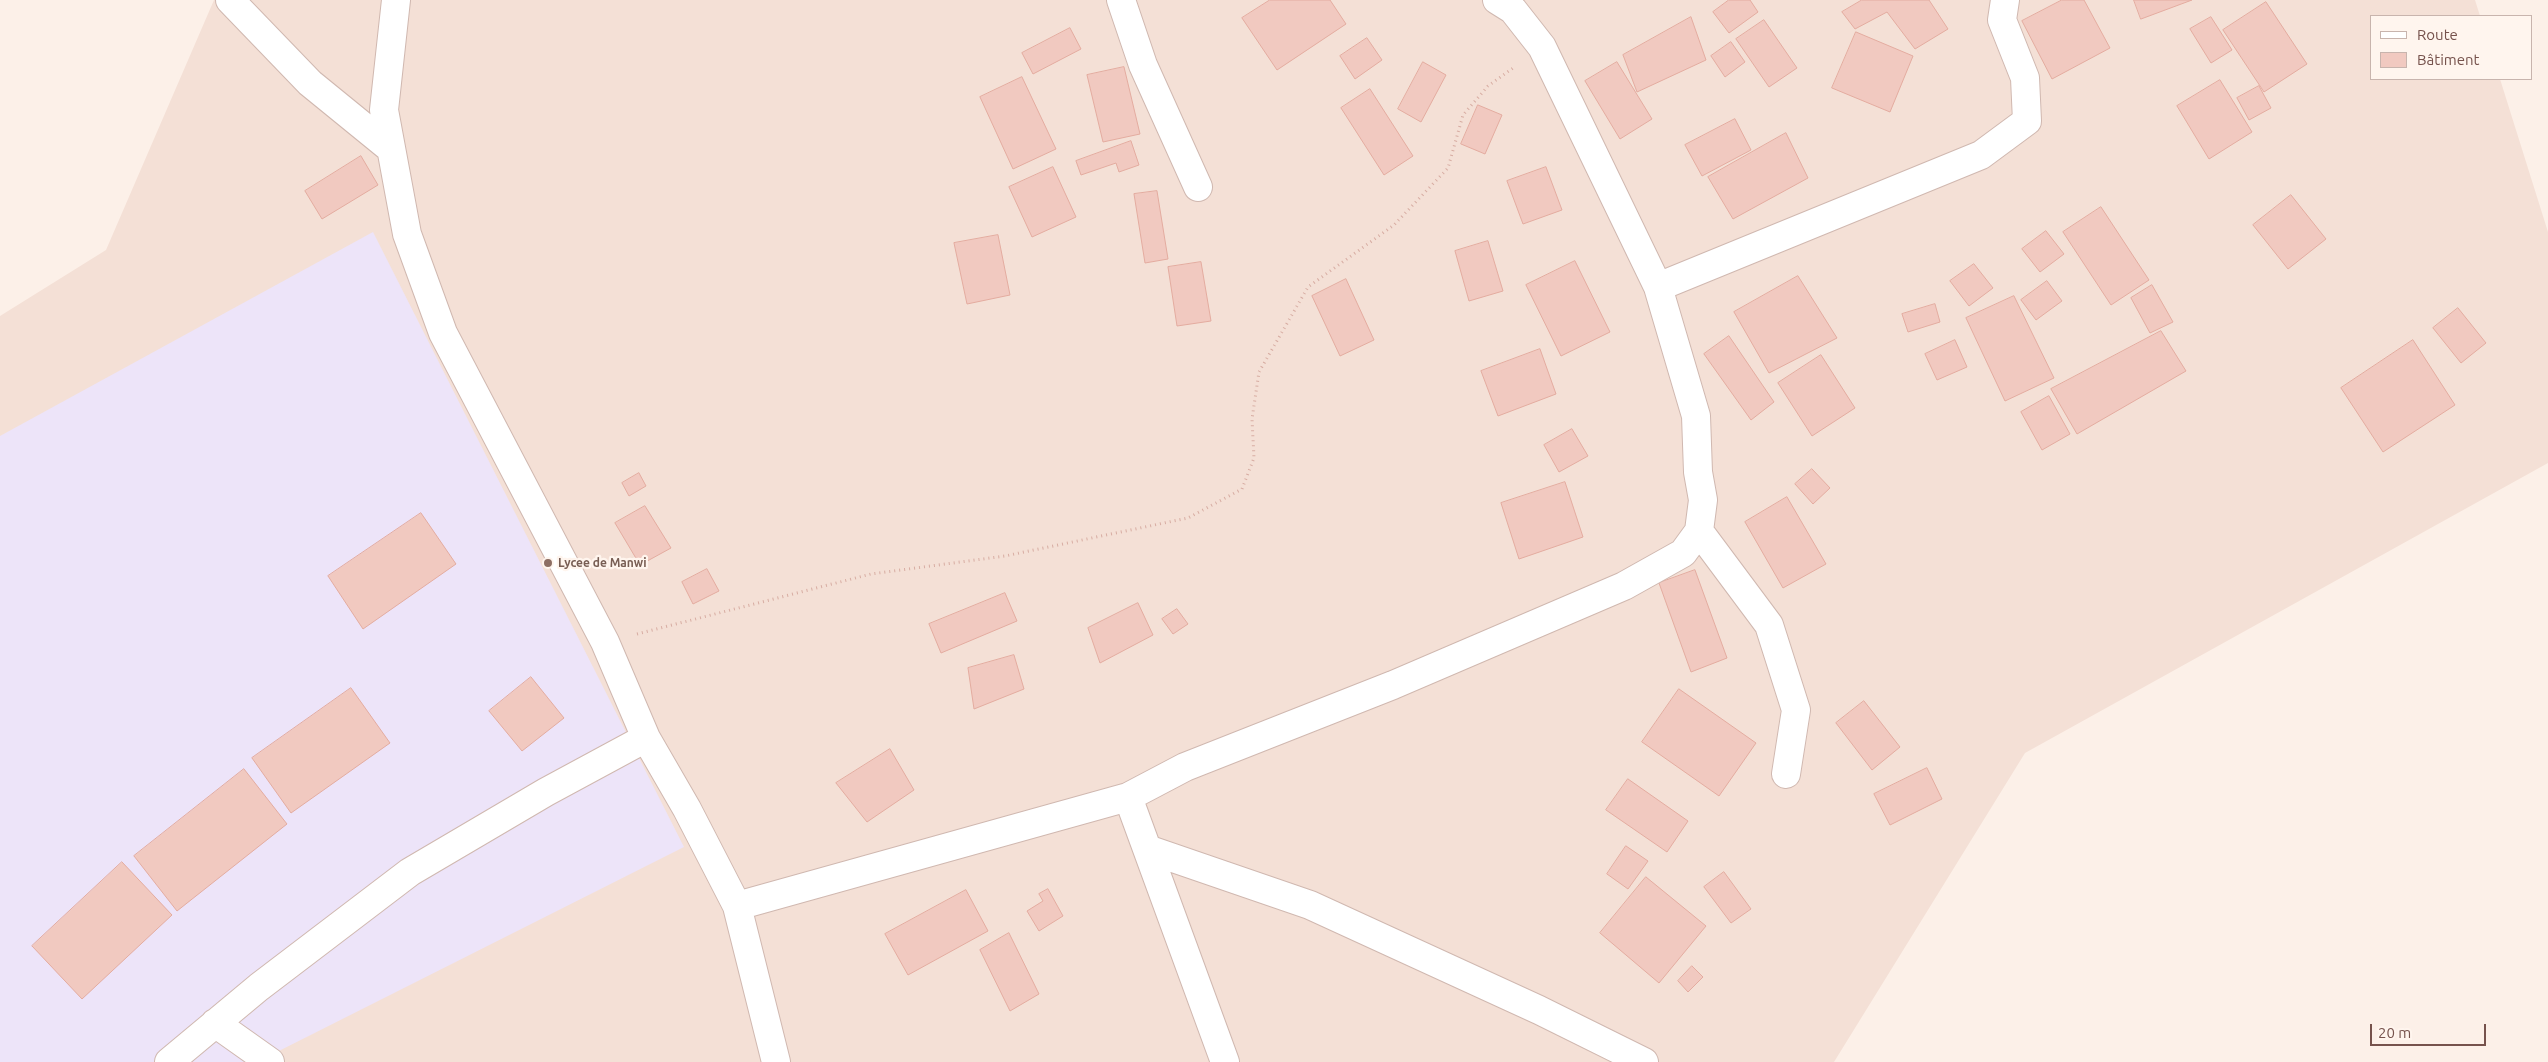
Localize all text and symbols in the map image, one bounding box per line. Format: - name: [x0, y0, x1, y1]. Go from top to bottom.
- legend: [2370, 15, 2533, 80]
- text: Route: [2417, 26, 2458, 43]
- text: Bâtiment: [2417, 51, 2479, 68]
- place label: Lycee de Manwi: [558, 556, 646, 570]
- marker: Lycee de Manwi: [542, 557, 554, 569]
- scale bar: [2373, 1014, 2489, 1046]
- text: 20 m: [2378, 1024, 2411, 1041]

